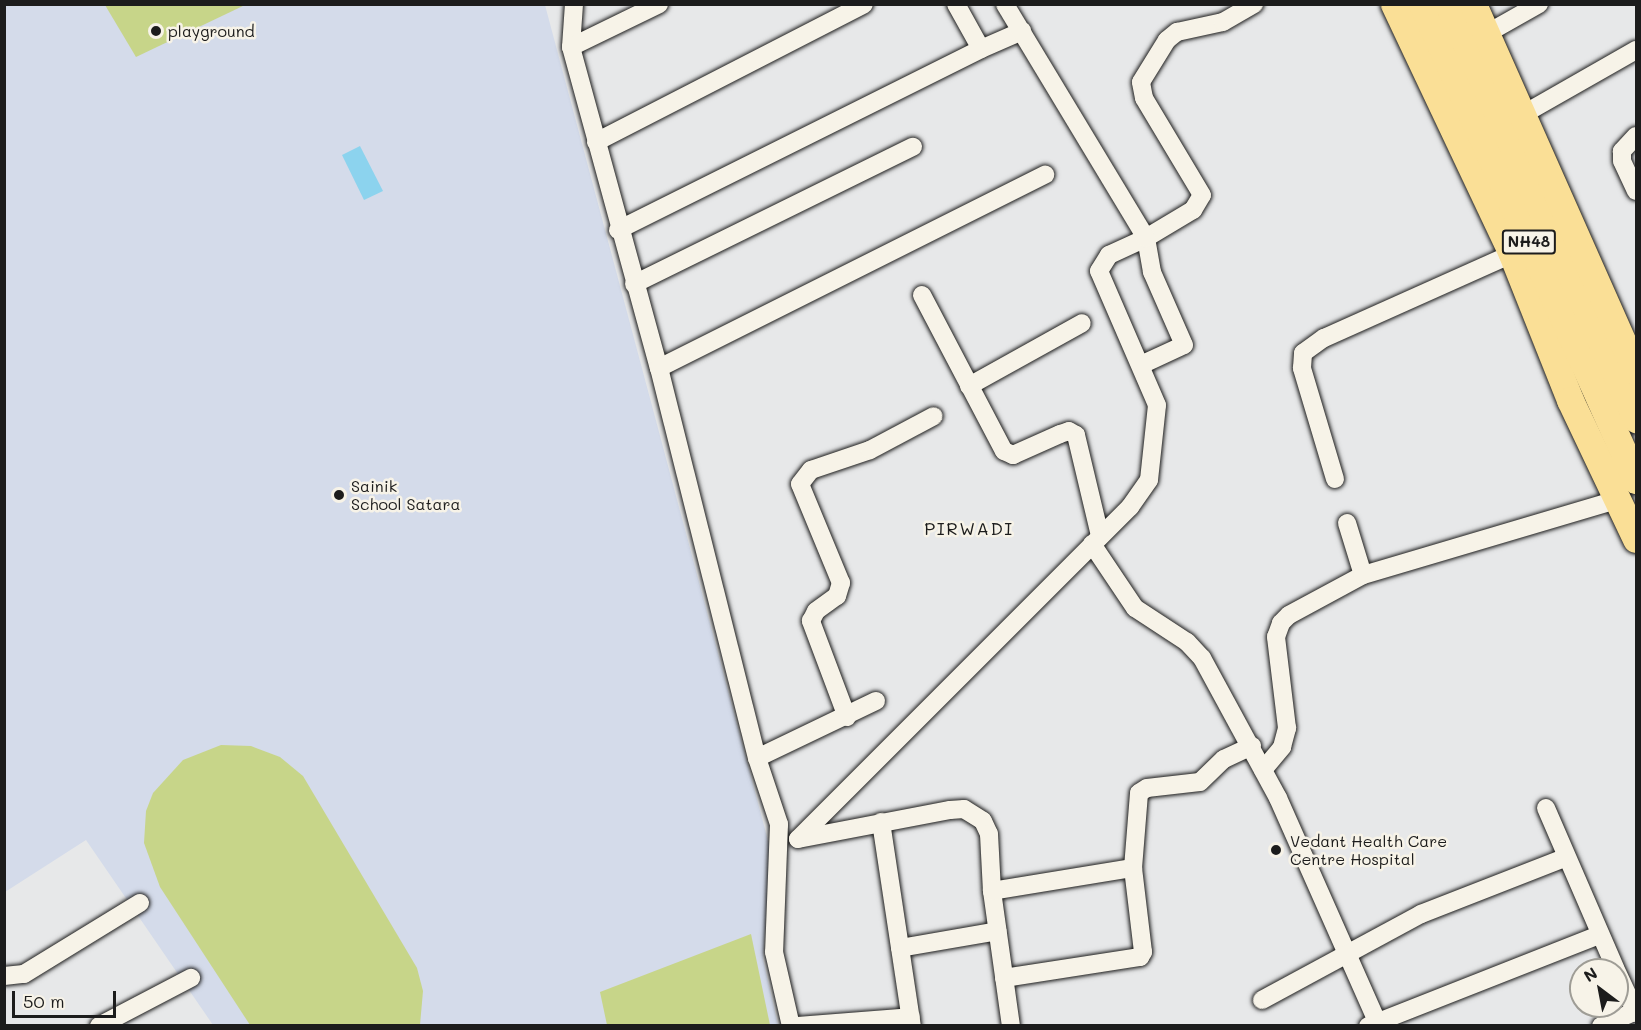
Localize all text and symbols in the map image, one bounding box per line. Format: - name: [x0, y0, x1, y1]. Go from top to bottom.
- place label: playground: [168, 21, 255, 41]
- marker: playground: [149, 24, 163, 38]
- road number: NH48: [1500, 230, 1558, 254]
- place label: Sainik School Satara: [351, 476, 461, 514]
- marker: Sainik School Satara: [332, 488, 346, 502]
- district label: PIRWADI: [924, 517, 1014, 539]
- place label: Vedant Health Care Centre Hospital: [1290, 831, 1447, 869]
- marker: Vedant Health Care Centre Hospital: [1267, 841, 1285, 859]
- north arrow: [1569, 958, 1629, 1018]
- text: N: [1580, 962, 1601, 986]
- scale bar: [15, 979, 118, 1017]
- text: 50 m: [23, 989, 65, 1013]

